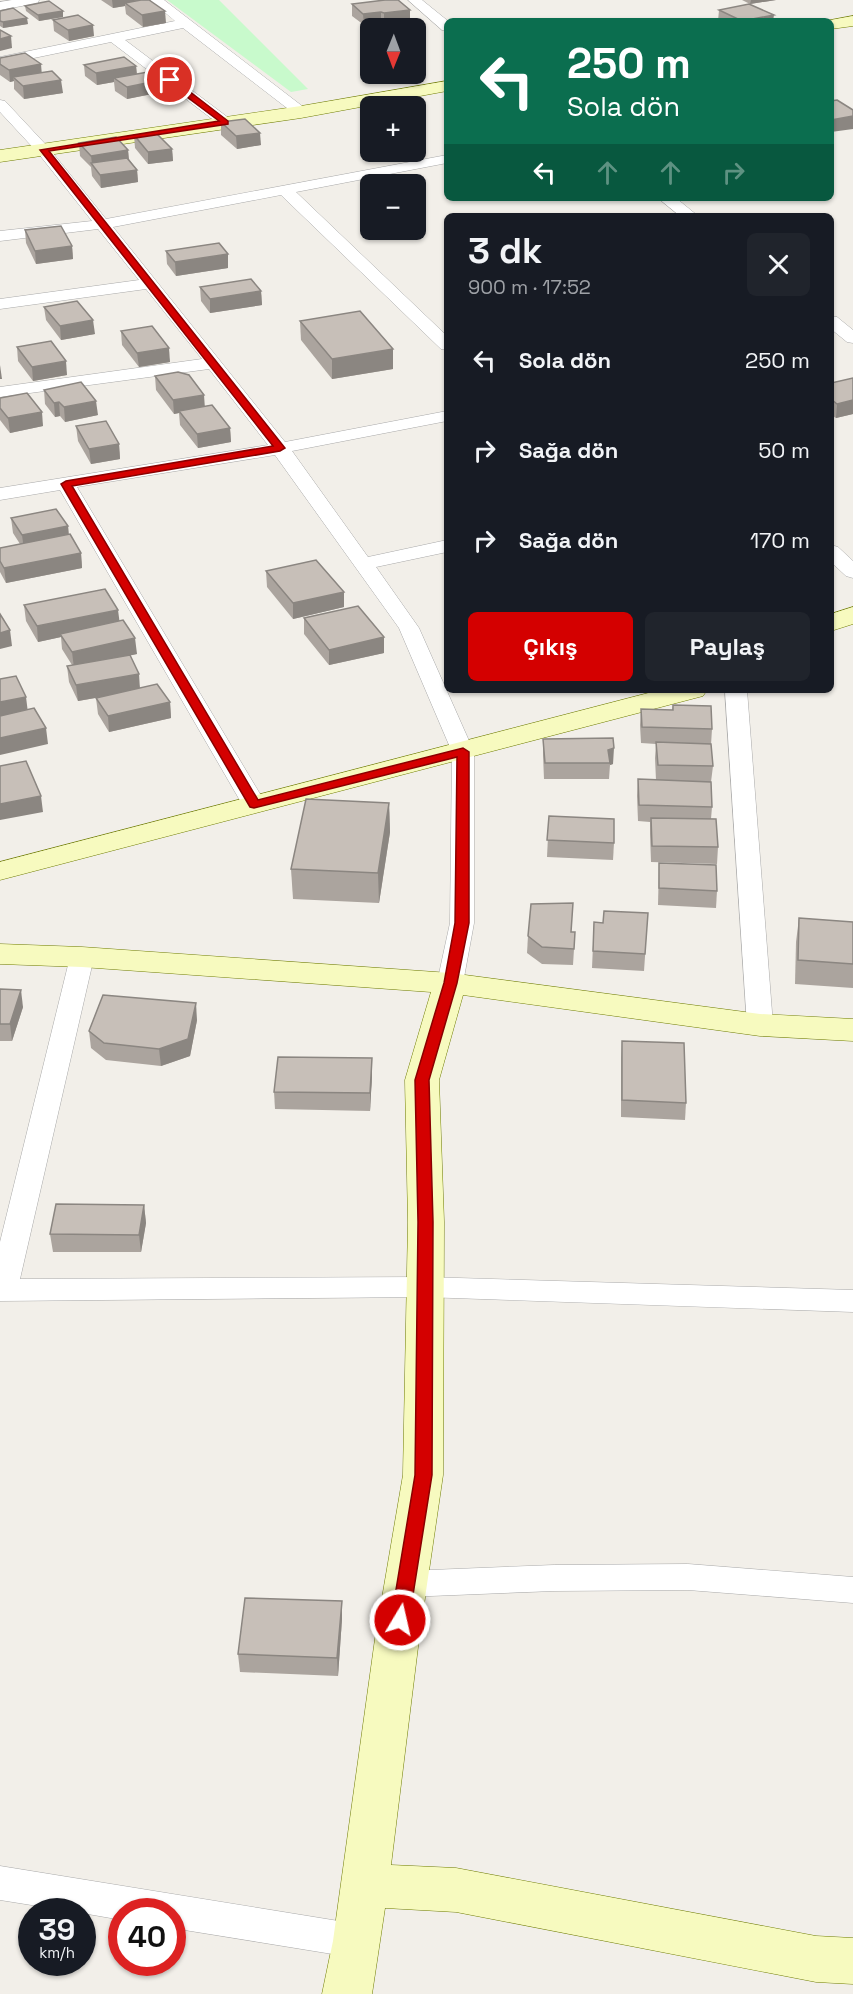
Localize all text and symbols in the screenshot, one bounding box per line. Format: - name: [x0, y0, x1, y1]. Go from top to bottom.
- north arrow: [360, 18, 426, 84]
- map controls: [360, 18, 426, 240]
- text: 250 m: [567, 37, 691, 90]
- icon: left: [468, 42, 546, 120]
- pin: [144, 54, 195, 105]
- icon: arrive: [153, 63, 186, 96]
- text: Sola dön: [567, 89, 680, 124]
- button: +: [360, 96, 426, 162]
- icon: left: [528, 156, 561, 189]
- icon: ahead: [591, 156, 624, 189]
- icon: ahead: [654, 156, 687, 189]
- icon: right: [717, 156, 750, 189]
- button: −: [360, 174, 426, 240]
- text: 3 dk: [468, 228, 542, 274]
- button: close: [747, 233, 810, 296]
- text: 900 m · 17:52: [468, 274, 591, 300]
- icon: left: [468, 344, 501, 377]
- text: Sola dön: [519, 346, 611, 374]
- text: 250 m: [745, 346, 810, 374]
- icon: right: [468, 434, 501, 467]
- text: Sağa dön: [519, 436, 618, 464]
- text: 50 m: [758, 436, 810, 464]
- icon: right: [468, 524, 501, 557]
- text: Sağa dön: [519, 526, 618, 554]
- text: 170 m: [750, 526, 810, 554]
- button: Çıkış: [468, 612, 633, 681]
- button: Paylaş: [645, 612, 810, 681]
- position arrow: [368, 1588, 432, 1652]
- speed limit sign: 40: [108, 1898, 186, 1976]
- text: 39: [39, 1910, 75, 1949]
- text: km/h: [39, 1943, 75, 1962]

